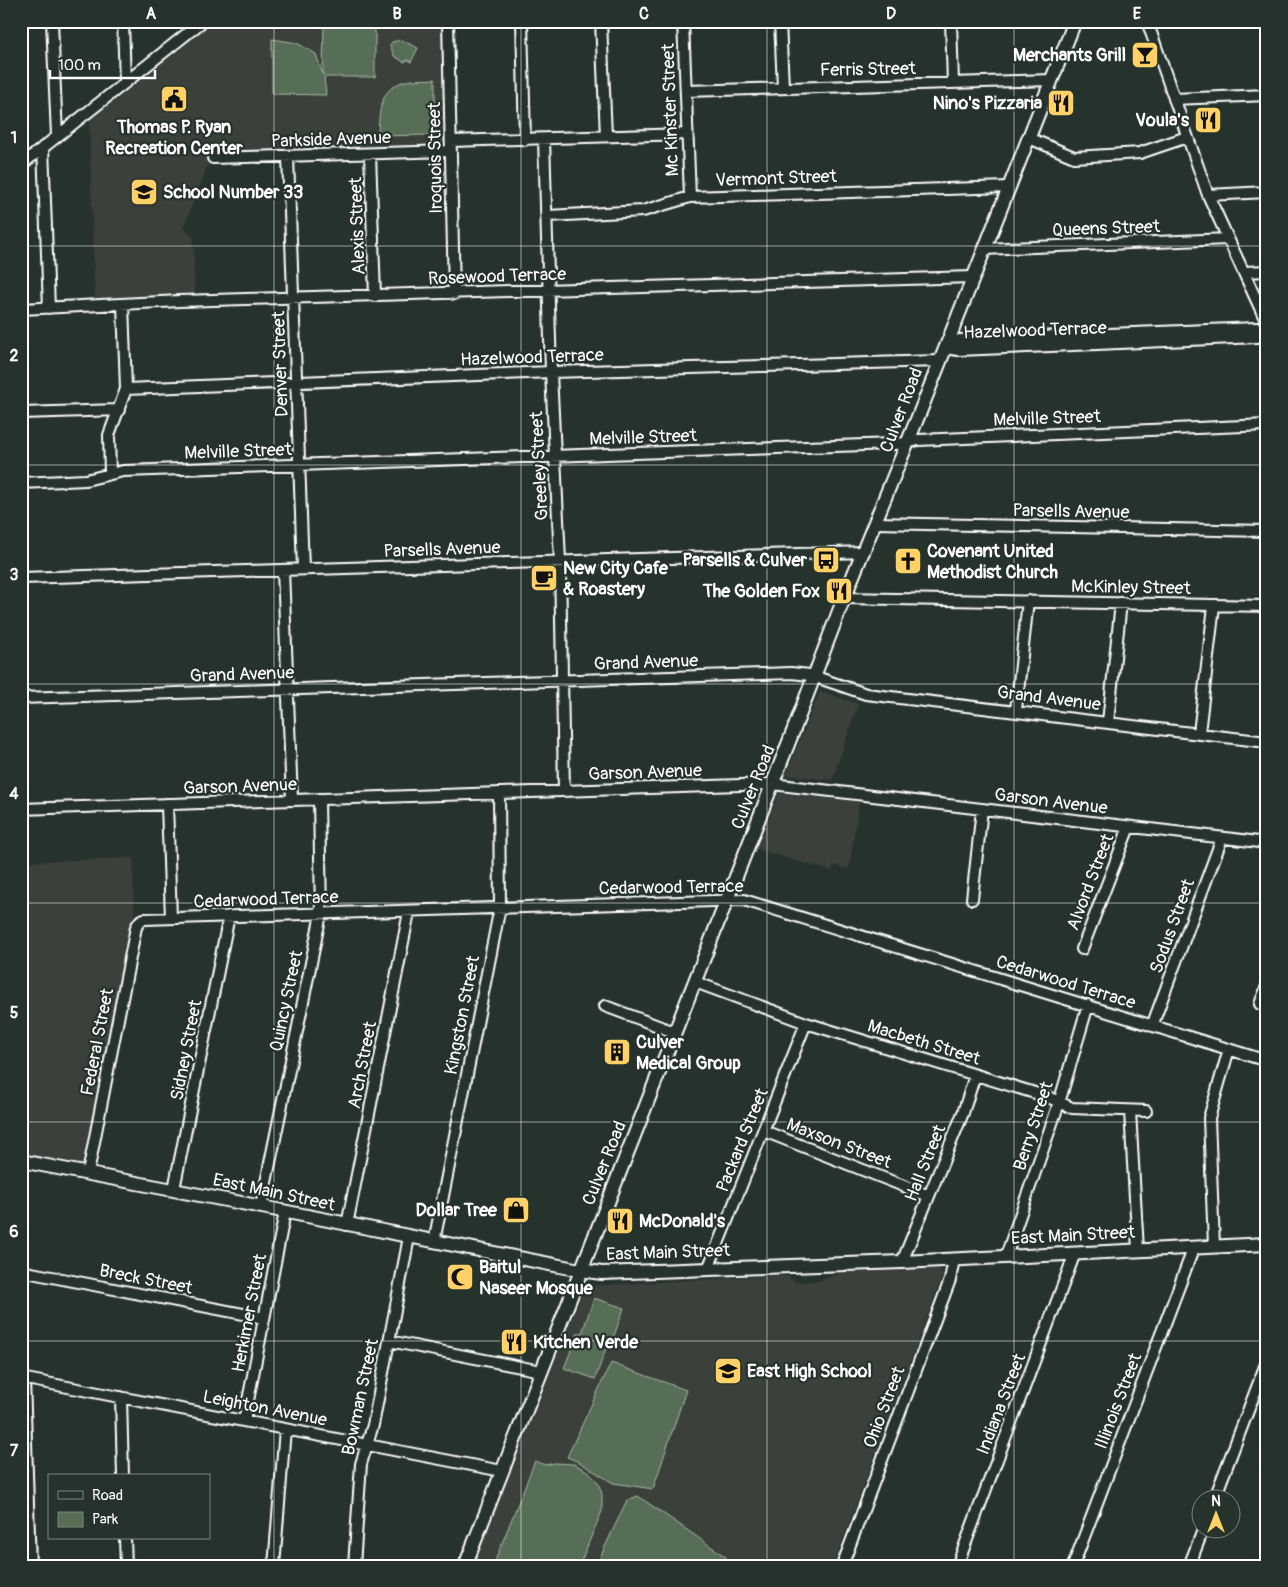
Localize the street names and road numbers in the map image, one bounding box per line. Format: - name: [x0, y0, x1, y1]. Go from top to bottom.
- street label: Mc Kinster Street: [657, 42, 684, 177]
- street label: Ferris Street: [820, 57, 917, 82]
- street label: Iroquois Street: [423, 101, 448, 214]
- street label: Parkside Avenue: [271, 126, 391, 153]
- street label: Vermont Street: [715, 165, 838, 192]
- street label: Alexis Street: [344, 176, 371, 275]
- street label: Queens Street: [1052, 215, 1161, 242]
- street label: Rosewood Terrace: [428, 263, 567, 290]
- street label: Denver Street: [267, 310, 294, 417]
- street label: Hazelwood Terrace: [963, 316, 1107, 344]
- street label: Hazelwood Terrace: [460, 343, 604, 371]
- street label: Culver Road: [875, 364, 928, 456]
- street label: Melville Street: [993, 405, 1102, 432]
- street label: Greeley Street: [525, 410, 554, 521]
- street label: Melville Street: [589, 424, 698, 451]
- street label: Melville Street: [184, 438, 293, 465]
- street label: Parsells Avenue: [1012, 499, 1130, 524]
- street label: Parsells Avenue: [383, 536, 501, 563]
- street label: McKinley Street: [1071, 575, 1192, 600]
- street label: Grand Avenue: [593, 649, 699, 676]
- street label: Grand Avenue: [189, 661, 295, 688]
- street label: Grand Avenue: [996, 681, 1102, 716]
- street label: Culver Road: [726, 742, 781, 833]
- street label: Garson Avenue: [588, 759, 702, 786]
- street label: Garson Avenue: [183, 773, 297, 800]
- street label: Garson Avenue: [993, 783, 1109, 820]
- street label: Alvord Street: [1062, 830, 1120, 934]
- street label: Cedarwood Terrace: [598, 875, 744, 900]
- street label: Sodus Street: [1145, 875, 1200, 977]
- street label: Cedarwood Terrace: [193, 885, 339, 914]
- street label: Quincy Street: [265, 948, 309, 1054]
- street label: Cedarwood Terrace: [993, 950, 1139, 1015]
- street label: Kingston Street: [440, 953, 485, 1077]
- street label: Federal Street: [76, 986, 119, 1098]
- street label: Sidney Street: [165, 997, 208, 1102]
- street label: Macbeth Street: [865, 1014, 984, 1071]
- street label: Arch Street: [343, 1019, 382, 1111]
- street label: Berry Street: [1008, 1078, 1059, 1174]
- street label: Packard Street: [711, 1084, 774, 1196]
- street label: Maxson Street: [783, 1113, 895, 1174]
- street label: Culver Road: [577, 1118, 632, 1209]
- street label: Hall Street: [900, 1121, 952, 1205]
- street label: East Main Street: [211, 1168, 338, 1217]
- street label: East Main Street: [1010, 1221, 1136, 1250]
- street label: East Main Street: [606, 1239, 731, 1266]
- street label: Herkimer Street: [227, 1251, 272, 1374]
- street label: Breck Street: [97, 1259, 195, 1300]
- street label: Bowman Street: [337, 1336, 384, 1457]
- street label: Illinois Street: [1090, 1349, 1148, 1452]
- street label: Indiana Street: [972, 1350, 1032, 1458]
- street label: Ohio Street: [858, 1362, 911, 1451]
- street label: Leighton Avenue: [201, 1385, 329, 1432]

